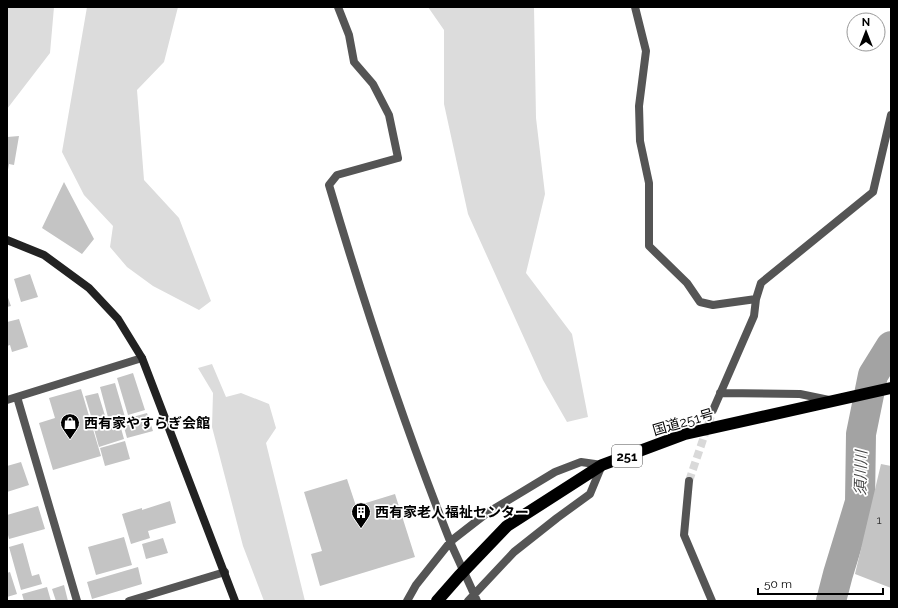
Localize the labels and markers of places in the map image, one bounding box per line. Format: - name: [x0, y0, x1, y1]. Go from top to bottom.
- shop icon: 西有家やすらぎ会館: [59, 412, 81, 440]
- place label: 西有家やすらぎ会館: [84, 415, 210, 431]
- building icon: 西有家老人福祉センター: [350, 501, 372, 529]
- place label: 西有家老人福祉センター: [375, 504, 529, 520]

